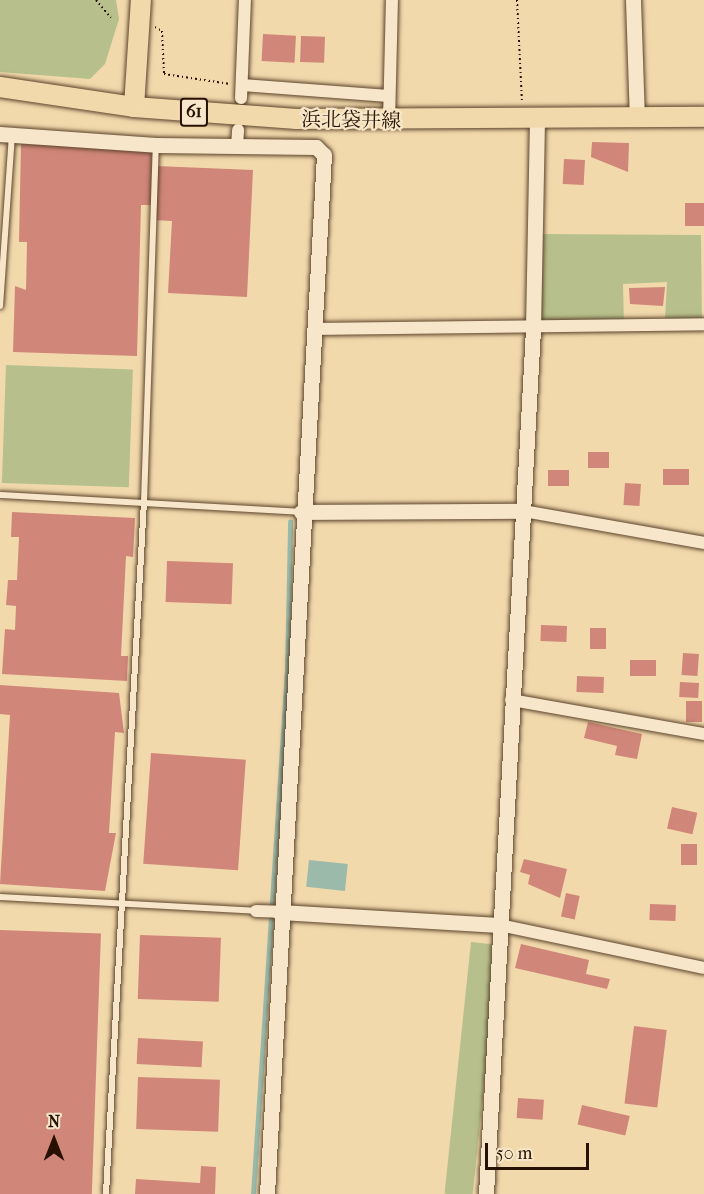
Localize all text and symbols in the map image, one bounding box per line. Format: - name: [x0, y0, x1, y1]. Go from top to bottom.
- road number: 61: [179, 97, 209, 127]
- street label: 浜北袋井線: [301, 107, 401, 133]
- north arrow: [24, 1110, 84, 1170]
- text: N: [48, 1112, 60, 1131]
- scale bar: [488, 1131, 592, 1169]
- text: 50 m: [496, 1143, 532, 1164]

